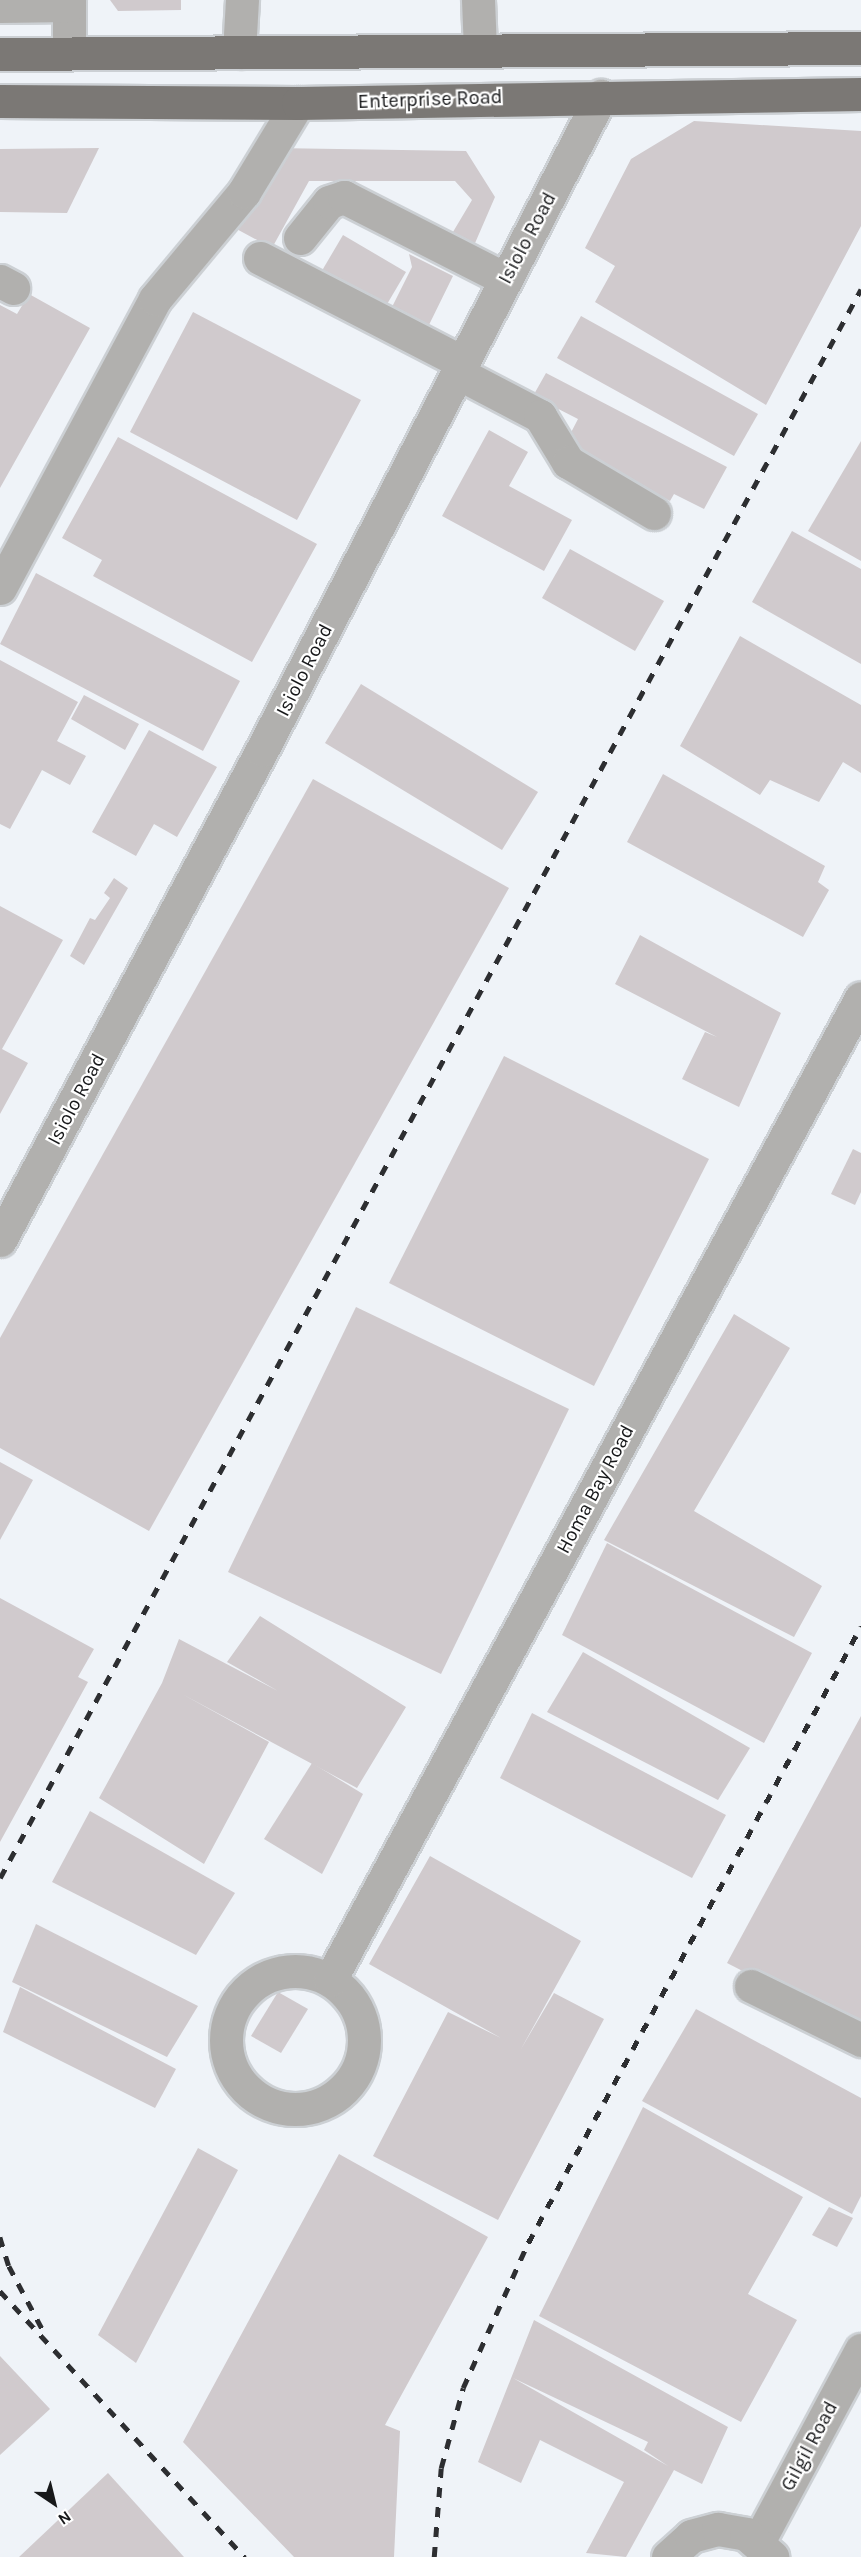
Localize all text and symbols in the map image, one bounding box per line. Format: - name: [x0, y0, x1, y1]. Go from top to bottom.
- street label: Enterprise Road: [357, 84, 503, 114]
- street label: Isiolo Road: [493, 188, 561, 288]
- street label: Isiolo Road: [271, 620, 337, 720]
- street label: Isiolo Road: [42, 1049, 110, 1149]
- street label: Homa Bay Road: [551, 1421, 639, 1557]
- street label: Gilgil Road: [775, 2397, 843, 2495]
- north arrow: [24, 2473, 84, 2533]
- text: N: [54, 2507, 75, 2529]

